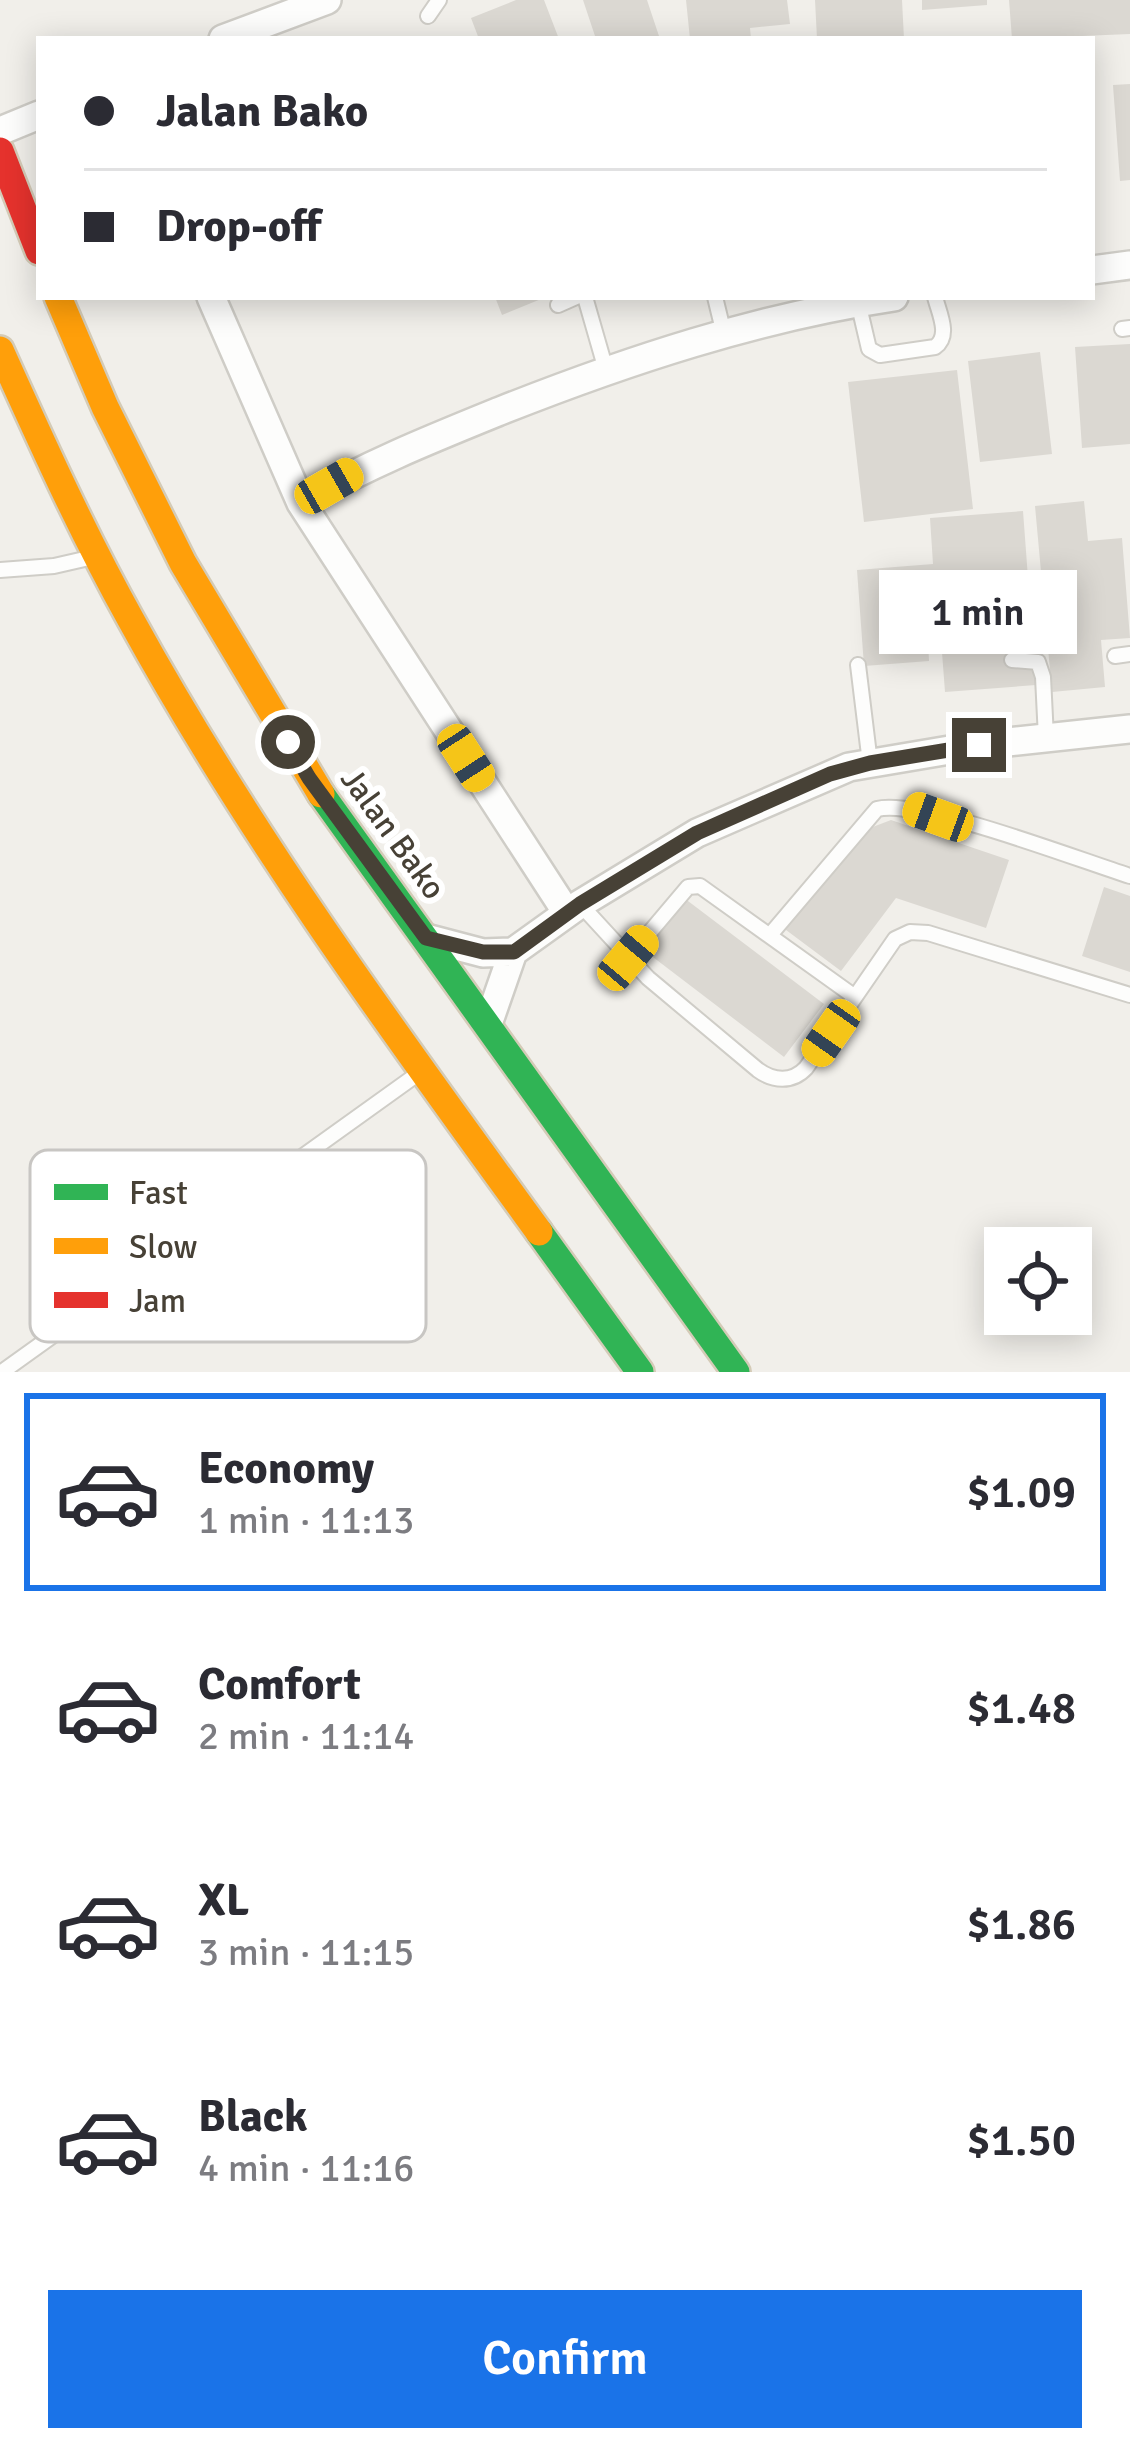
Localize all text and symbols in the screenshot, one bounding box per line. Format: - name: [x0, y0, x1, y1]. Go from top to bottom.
- text: Jalan Bako: [156, 84, 368, 139]
- text: Drop-off: [156, 199, 321, 254]
- car: [289, 452, 369, 520]
- callout: 1 min: [880, 571, 1078, 655]
- text: 1 min: [931, 588, 1025, 636]
- route start: [261, 715, 315, 769]
- car: [431, 718, 501, 798]
- route end: [952, 718, 1006, 772]
- street label: Jalan Bako: [331, 760, 454, 907]
- car: [898, 788, 978, 846]
- car: [591, 919, 665, 997]
- car: [796, 993, 866, 1073]
- legend: [30, 1150, 426, 1342]
- text: Fast: [129, 1173, 188, 1214]
- text: Slow: [129, 1227, 198, 1268]
- map controls: [984, 1227, 1092, 1335]
- button: locate: [984, 1227, 1092, 1335]
- text: Jam: [129, 1281, 186, 1322]
- icon: car: [54, 1438, 162, 1546]
- text: Economy: [198, 1441, 374, 1496]
- text: $1.09: [966, 1465, 1076, 1520]
- text: 1 min · 11:13: [198, 1496, 414, 1544]
- icon: car: [54, 1654, 162, 1762]
- text: Comfort: [198, 1657, 361, 1712]
- text: $1.48: [966, 1681, 1076, 1736]
- text: 2 min · 11:14: [198, 1712, 414, 1760]
- icon: car: [54, 1870, 162, 1978]
- text: XL: [198, 1873, 249, 1928]
- text: $1.86: [966, 1897, 1076, 1952]
- text: 3 min · 11:15: [198, 1928, 414, 1976]
- icon: car: [54, 2086, 162, 2194]
- text: Black: [198, 2089, 308, 2144]
- text: $1.50: [966, 2113, 1076, 2168]
- text: 4 min · 11:16: [198, 2144, 414, 2192]
- button: Confirm: [48, 2290, 1082, 2428]

